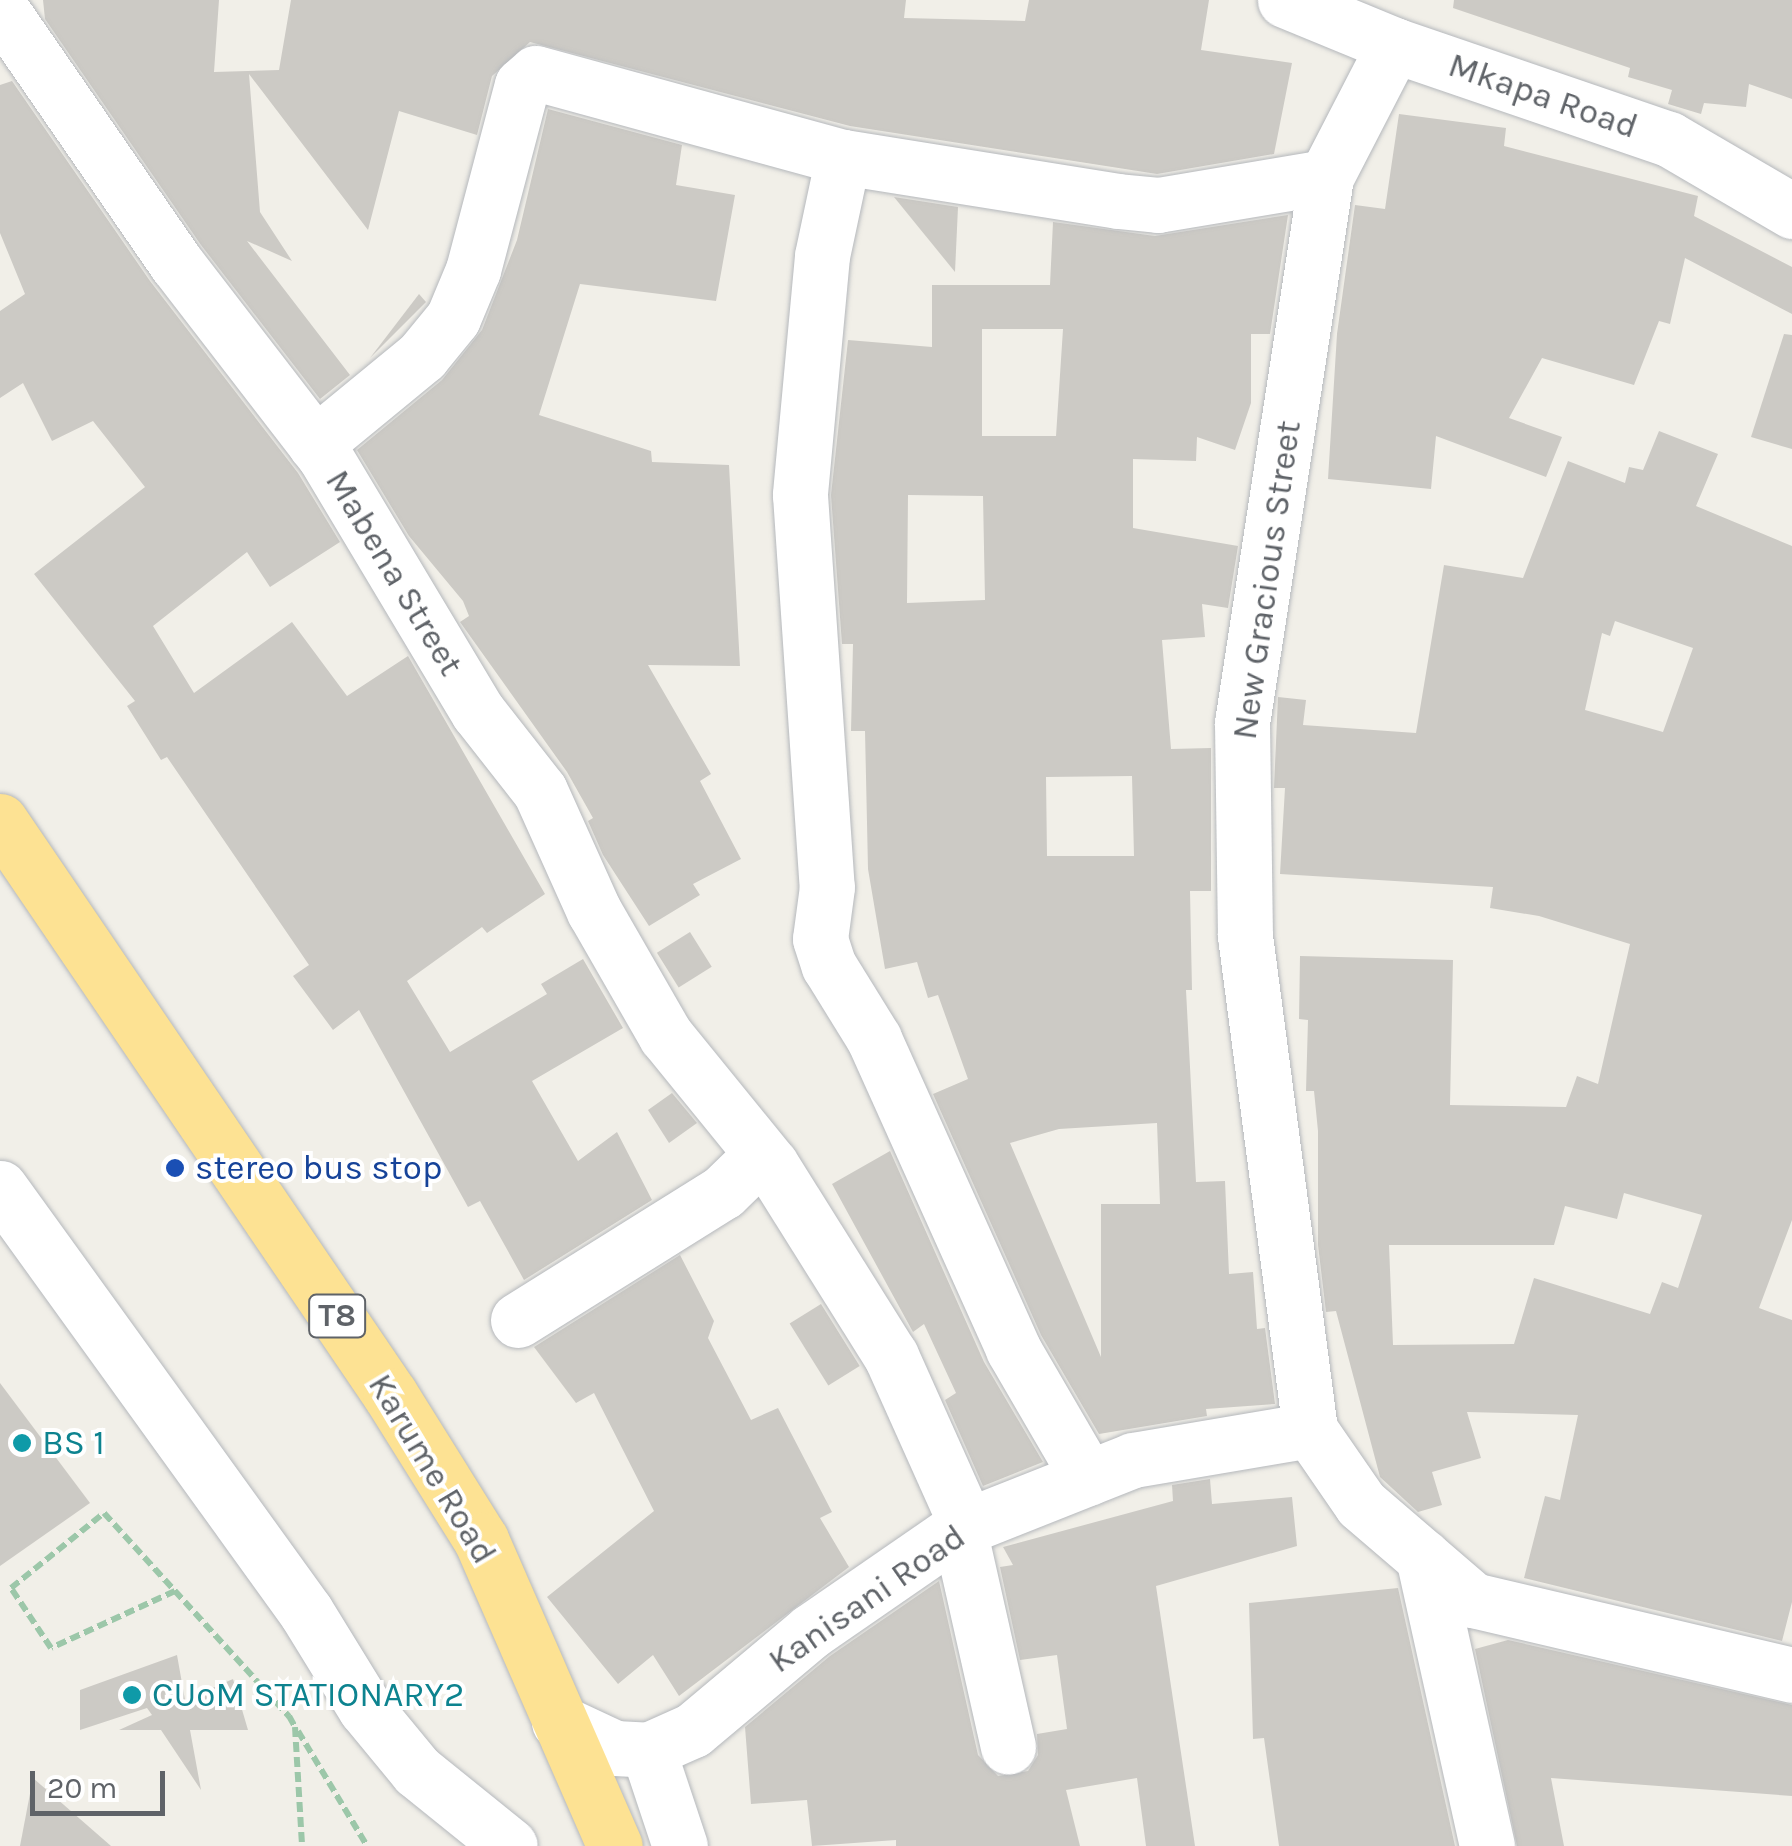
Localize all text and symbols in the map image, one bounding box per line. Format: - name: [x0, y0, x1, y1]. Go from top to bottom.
- street label: Mkapa Road: [1443, 44, 1643, 148]
- street label: New Gracious Street: [1224, 418, 1310, 742]
- street label: Mabena Street: [316, 463, 472, 683]
- place label: stereo bus stop: [195, 1147, 442, 1189]
- marker: stereo bus stop: [164, 1157, 186, 1179]
- road number: T8: [307, 1289, 367, 1343]
- street label: Karume Road: [359, 1366, 505, 1572]
- place label: BS 1: [42, 1422, 105, 1464]
- marker: BS 1: [11, 1432, 33, 1454]
- street label: Kanisani Road: [761, 1516, 973, 1682]
- place label: CUoM STATIONARY2: [152, 1674, 464, 1716]
- marker: CUoM STATIONARY2: [121, 1684, 143, 1706]
- scale bar: [35, 1751, 170, 1813]
- text: 20 m: [47, 1770, 117, 1806]

